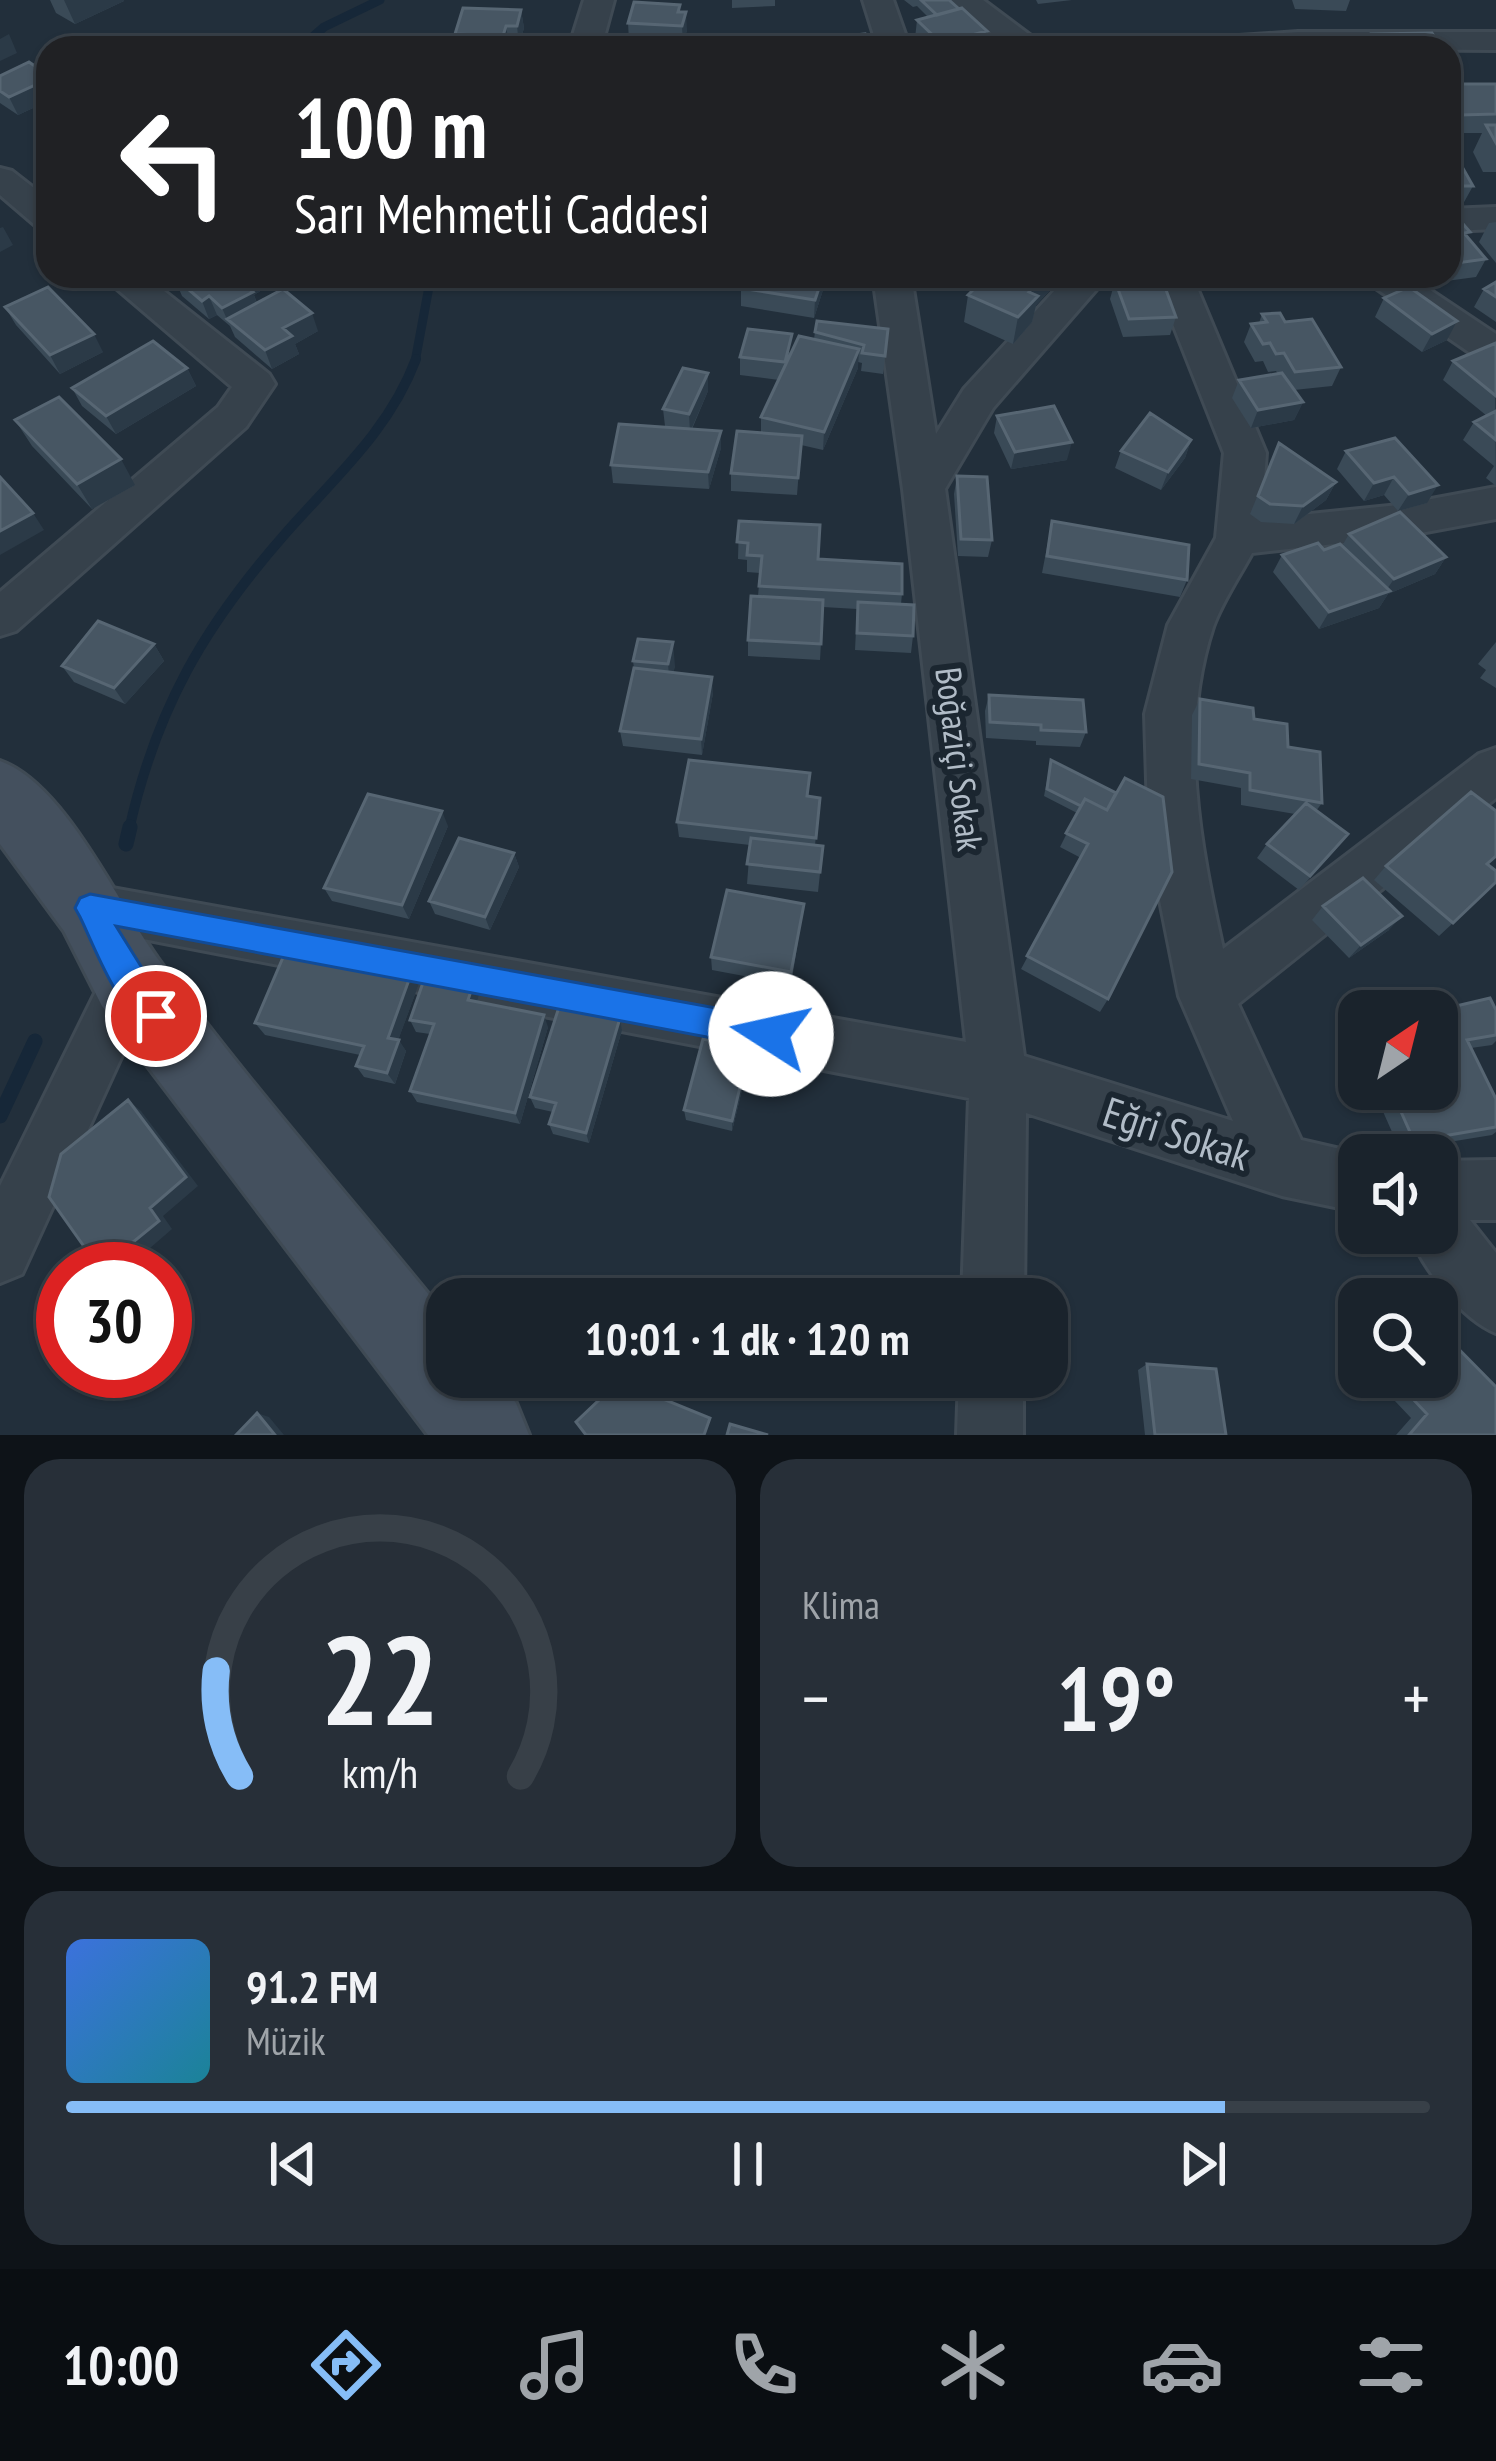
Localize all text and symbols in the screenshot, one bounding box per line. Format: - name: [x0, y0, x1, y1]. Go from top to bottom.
- text: 100 m: [294, 72, 487, 181]
- icon: left: [96, 84, 252, 240]
- text: Sarı Mehmetli Caddesi: [294, 178, 710, 248]
- street label: Boğaziçi Sokak: [925, 664, 995, 854]
- pin: [105, 965, 207, 1067]
- position arrow: [708, 971, 834, 1097]
- icon: arrive: [123, 983, 189, 1049]
- north arrow: [1338, 990, 1458, 1110]
- map controls: [1338, 990, 1458, 1398]
- street label: Eğri Sokak: [1097, 1083, 1257, 1183]
- button: sound: [1338, 1134, 1458, 1254]
- speed limit sign: 30: [36, 1242, 192, 1398]
- button: search: [1338, 1278, 1458, 1398]
- text: 10:01 · 1 dk · 120 m: [584, 1309, 910, 1367]
- text: Klima: [802, 1579, 880, 1630]
- text: 22: [320, 1598, 440, 1759]
- text: 19°: [1057, 1639, 1175, 1756]
- text: −: [802, 1655, 829, 1740]
- text: +: [1403, 1655, 1430, 1740]
- text: km/h: [342, 1744, 418, 1800]
- text: 91.2 FM: [246, 1957, 378, 2015]
- text: Müzik: [246, 2015, 325, 2066]
- icon: previous: [260, 2131, 326, 2197]
- icon: pause: [715, 2131, 781, 2197]
- icon: next: [1170, 2131, 1236, 2197]
- icon: directions: [304, 2323, 388, 2407]
- icon: music: [513, 2323, 597, 2407]
- icon: phone: [722, 2323, 806, 2407]
- icon: climate: [931, 2323, 1015, 2407]
- icon: car: [1140, 2323, 1224, 2407]
- icon: filters: [1349, 2323, 1433, 2407]
- text: 10:00: [63, 2330, 179, 2400]

